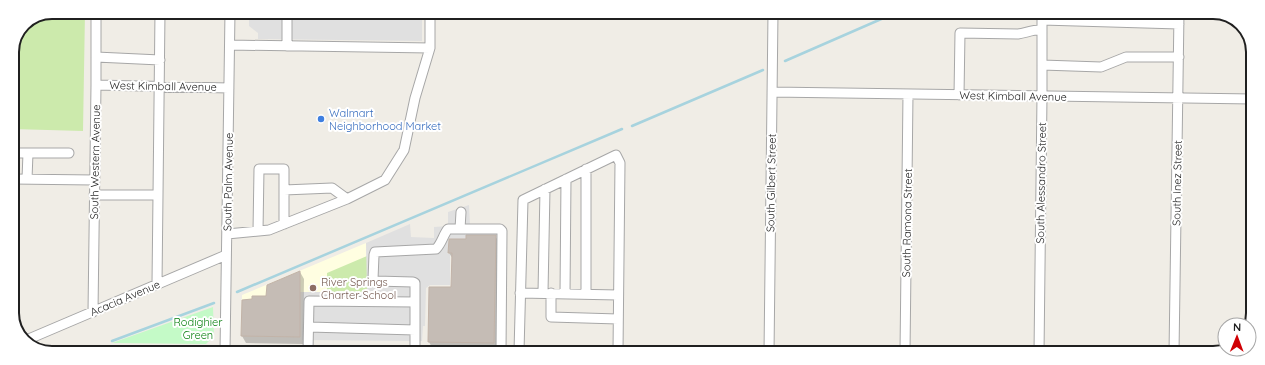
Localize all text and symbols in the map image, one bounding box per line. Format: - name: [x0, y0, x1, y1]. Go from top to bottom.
- street label: West Kimball Avenue: [109, 78, 217, 94]
- street label: West Kimball Avenue: [959, 88, 1067, 104]
- street label: South Western Avenue: [87, 104, 103, 220]
- place label: Walmart Neighborhood Market: [329, 106, 441, 133]
- marker: Walmart Neighborhood Market: [316, 114, 326, 124]
- street label: South Alessandro Street: [1033, 122, 1049, 244]
- street label: South Palm Avenue: [220, 133, 236, 231]
- street label: South Gilbert Street: [763, 133, 779, 232]
- street label: South Inez Street: [1169, 140, 1185, 226]
- street label: South Ramona Street: [899, 168, 915, 278]
- place label: River Springs Charter School: [321, 275, 396, 302]
- street label: Acacia Avenue: [88, 277, 162, 319]
- marker: River Springs Charter School: [308, 283, 318, 293]
- park label: Rodighier Green: [174, 315, 223, 342]
- north arrow: [1217, 317, 1257, 357]
- text: N: [1233, 320, 1241, 334]

